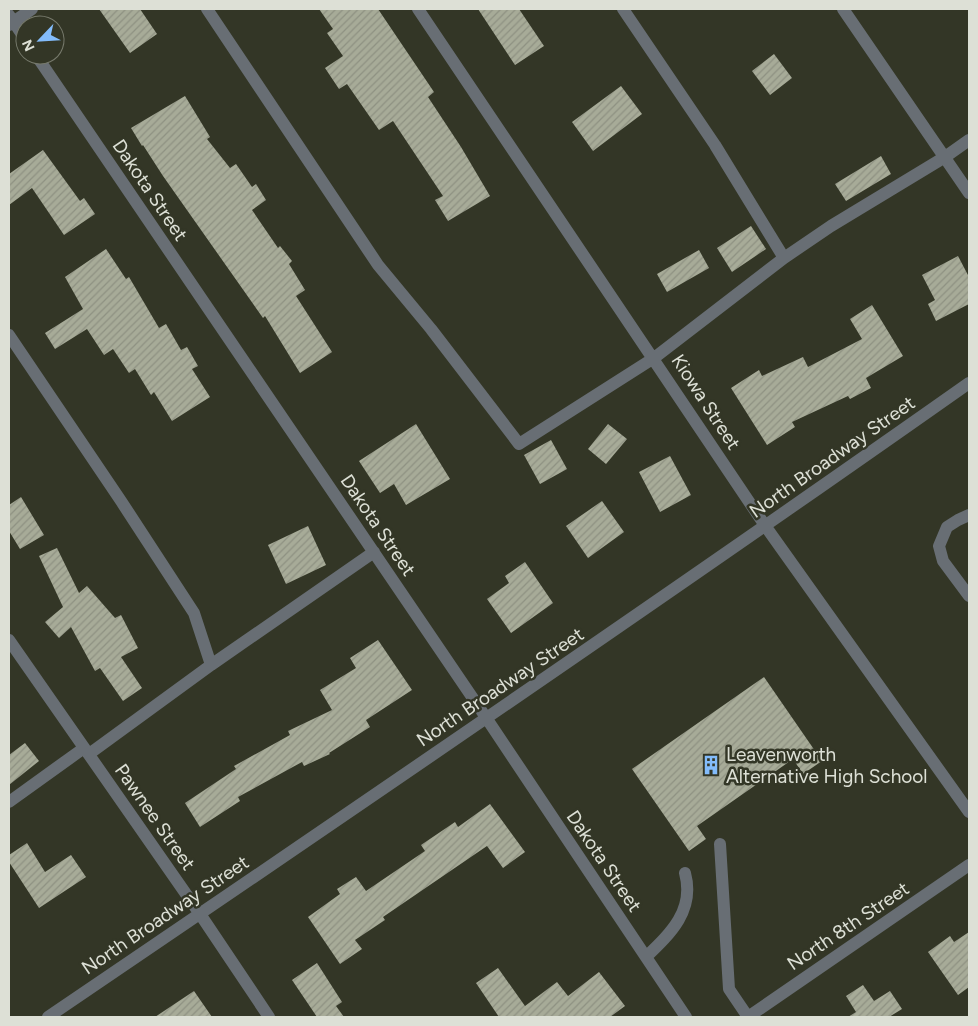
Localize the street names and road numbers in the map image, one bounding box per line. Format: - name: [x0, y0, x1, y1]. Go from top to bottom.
- street label: Dakota Street: [108, 135, 192, 245]
- street label: Kiowa Street: [667, 350, 745, 454]
- street label: North Broadway Street: [745, 391, 919, 523]
- street label: Dakota Street: [336, 470, 420, 580]
- street label: North Broadway Street: [412, 622, 588, 752]
- street label: Pawnee Street: [110, 759, 200, 875]
- street label: Dakota Street: [562, 806, 646, 916]
- street label: North Broadway Street: [77, 850, 253, 980]
- street label: North 8th Street: [783, 877, 913, 975]

